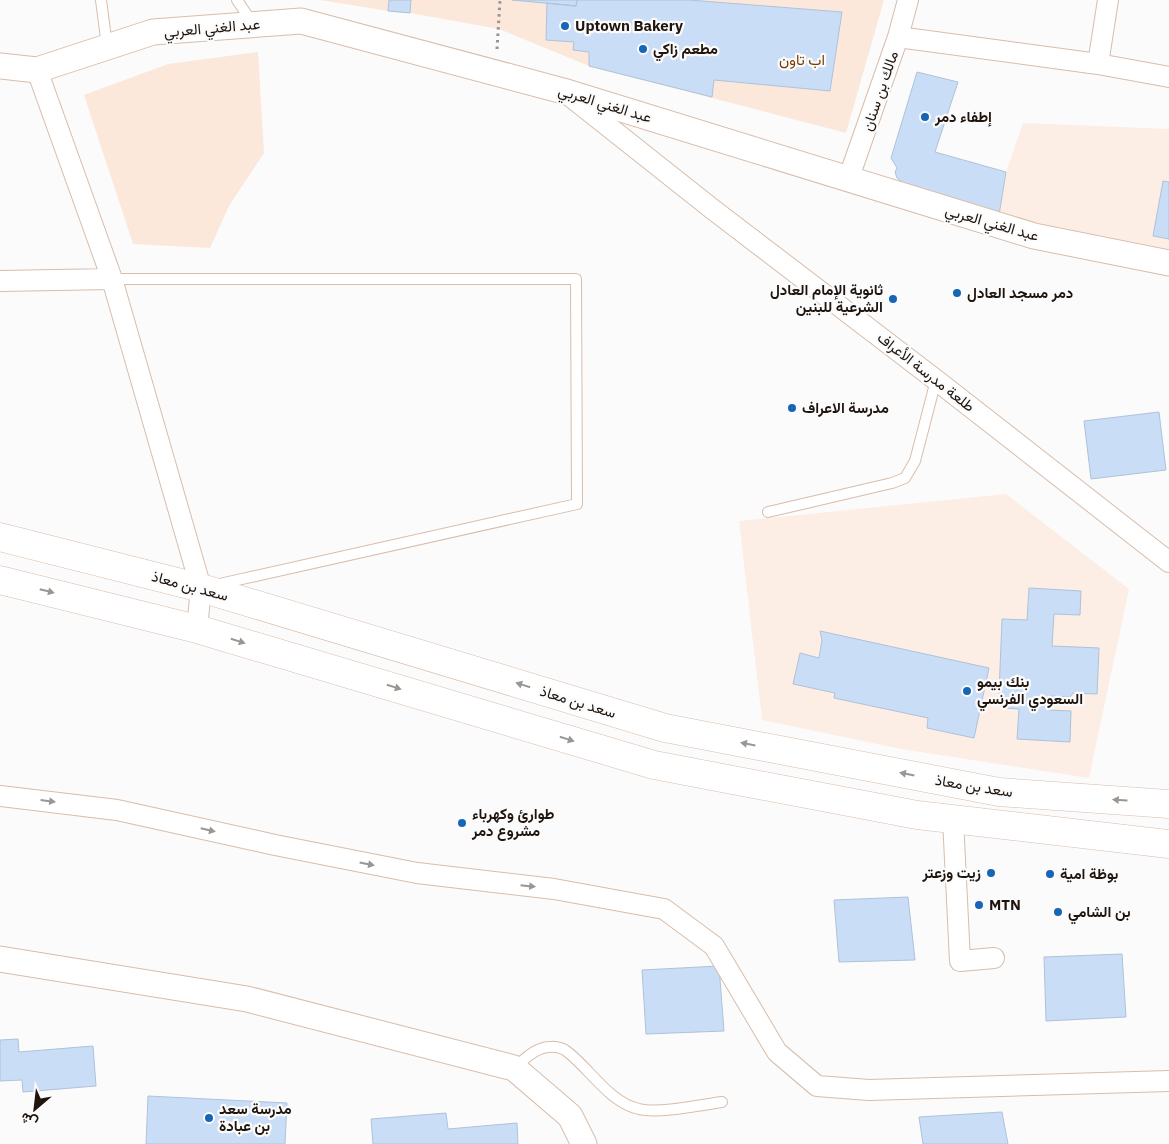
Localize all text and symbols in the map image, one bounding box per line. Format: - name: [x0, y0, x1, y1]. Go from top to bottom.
- street label: عبد الغني العربي: [163, 14, 261, 45]
- place label: Uptown Bakery: [575, 16, 683, 35]
- marker: Uptown Bakery: [559, 20, 571, 32]
- place label: مطعم زاكي: [653, 39, 718, 62]
- marker: مطعم زاكي: [637, 43, 649, 55]
- street label: مالك بن سنان: [857, 48, 903, 134]
- park label: اب تاون: [779, 50, 825, 69]
- street label: عبد الغني العربي: [555, 80, 654, 131]
- place label: إطفاء دمر: [934, 107, 992, 127]
- marker: إطفاء دمر: [919, 111, 931, 123]
- street label: عبد الغني العربي: [942, 200, 1041, 249]
- place label: ثانوية الإمام العادل الشرعية للبنين: [770, 280, 883, 316]
- place label: دمر مسجد العادل: [967, 283, 1073, 302]
- marker: دمر مسجد العادل: [951, 287, 963, 299]
- marker: ثانوية الإمام العادل الشرعية للبنين: [887, 293, 899, 305]
- street label: طلعة مدرسة الأعراف: [874, 328, 979, 416]
- place label: مدرسة الاعراف: [802, 398, 889, 417]
- marker: مدرسة الاعراف: [786, 402, 798, 414]
- street label: سعد بن معاذ: [150, 566, 231, 606]
- one-way arrow: [40, 587, 55, 595]
- one-way arrow: [231, 637, 246, 645]
- place label: بنك بيمو السعودي الفرنسي: [977, 672, 1083, 712]
- one-way arrow: [515, 681, 530, 689]
- street label: سعد بن معاذ: [538, 681, 619, 723]
- one-way arrow: [387, 684, 402, 692]
- marker: بنك بيمو السعودي الفرنسي: [961, 685, 973, 697]
- one-way arrow: [559, 735, 574, 743]
- one-way arrow: [739, 740, 755, 748]
- one-way arrow: [899, 770, 915, 778]
- street label: سعد بن معاذ: [934, 770, 1014, 802]
- one-way arrow: [1112, 796, 1128, 804]
- one-way arrow: [41, 797, 57, 805]
- place label: طوارئ وكهرباء مشروع دمر: [471, 804, 554, 841]
- marker: طوارئ وكهرباء مشروع دمر: [456, 817, 468, 829]
- one-way arrow: [201, 826, 216, 834]
- one-way arrow: [360, 860, 376, 868]
- place label: زيت وزعتر: [922, 863, 981, 882]
- place label: بوظة امية: [1060, 864, 1118, 883]
- marker: زيت وزعتر: [985, 867, 997, 879]
- marker: بوظة امية: [1044, 868, 1056, 880]
- one-way arrow: [520, 882, 536, 890]
- place label: MTN: [989, 895, 1021, 914]
- marker: MTN: [973, 899, 985, 911]
- place label: بن الشامي: [1068, 902, 1131, 925]
- marker: بن الشامي: [1052, 906, 1064, 918]
- north arrow: [10, 1084, 60, 1134]
- place label: مدرسة سعد بن عبادة: [219, 1099, 292, 1135]
- text: ش: [17, 1109, 41, 1132]
- marker: مدرسة سعد بن عبادة: [203, 1112, 215, 1124]

